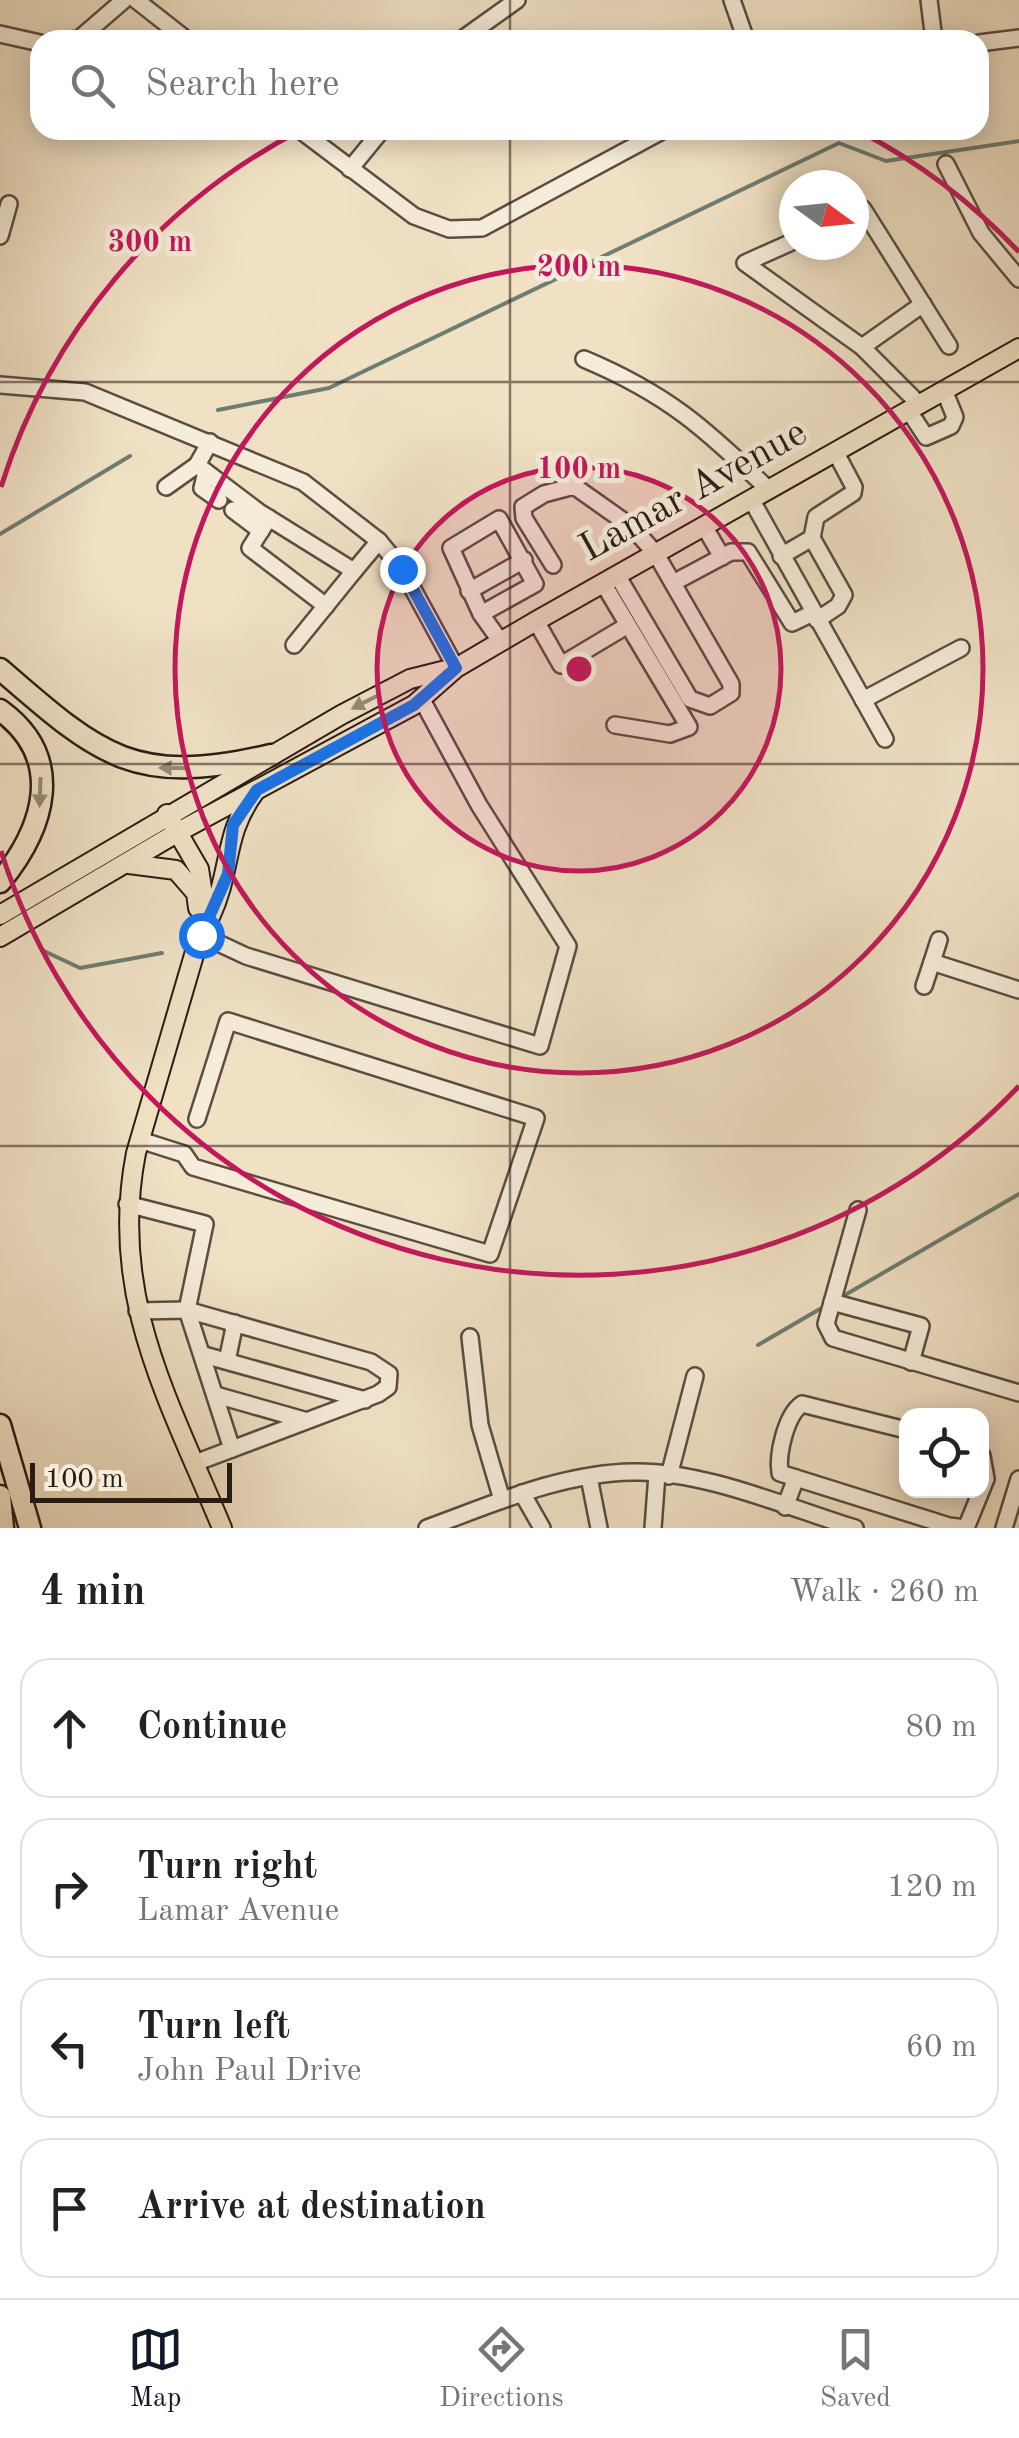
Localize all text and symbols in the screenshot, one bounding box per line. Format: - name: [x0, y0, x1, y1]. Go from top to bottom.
- search box: [30, 30, 989, 140]
- icon: search: [65, 58, 120, 113]
- text: Search here: [145, 66, 340, 104]
- north arrow: [779, 170, 869, 260]
- text: 300 m: [108, 228, 192, 258]
- text: 200 m: [537, 253, 621, 283]
- street label: Lamar Avenue: [574, 413, 814, 571]
- text: 100 m: [537, 455, 621, 485]
- route end: [380, 547, 426, 593]
- centre of rings: [561, 651, 597, 687]
- one-way arrow: [351, 693, 380, 710]
- one-way arrow: [158, 760, 190, 776]
- one-way arrow: [32, 777, 48, 809]
- route start: [179, 913, 225, 959]
- map controls: [899, 1408, 989, 1498]
- button: locate: [899, 1408, 989, 1498]
- scale bar: [30, 1458, 232, 1502]
- text: 100 m: [45, 1466, 124, 1494]
- text: 4 min: [40, 1572, 146, 1614]
- text: Walk · 260 m: [789, 1577, 979, 1609]
- icon: ahead: [42, 1701, 97, 1756]
- text: Continue: [137, 1709, 287, 1747]
- text: 80 m: [906, 1712, 977, 1744]
- text: Turn right: [137, 1849, 317, 1887]
- icon: right: [42, 1861, 97, 1916]
- text: 120 m: [887, 1872, 977, 1904]
- text: Lamar Avenue: [137, 1896, 339, 1928]
- text: Turn left: [137, 2009, 290, 2047]
- icon: left: [42, 2021, 97, 2076]
- text: 60 m: [906, 2032, 977, 2064]
- text: John Paul Drive: [137, 2056, 362, 2088]
- icon: arrive: [42, 2181, 97, 2236]
- text: Arrive at destination: [137, 2189, 486, 2227]
- tab: Map: [128, 2322, 183, 2417]
- tab: Directions: [439, 2322, 564, 2417]
- tab: Saved: [820, 2322, 891, 2417]

